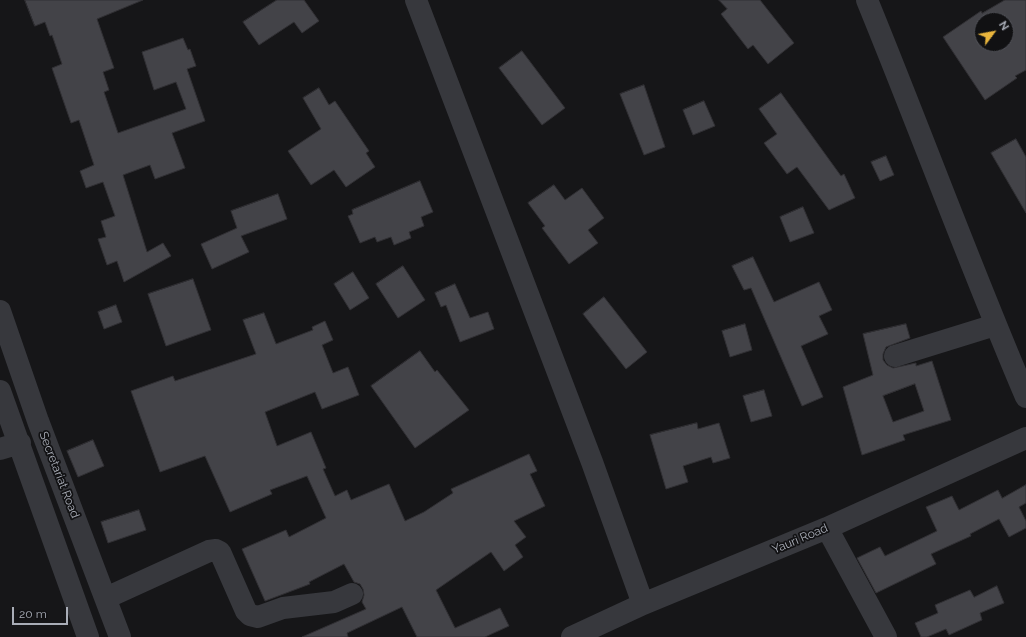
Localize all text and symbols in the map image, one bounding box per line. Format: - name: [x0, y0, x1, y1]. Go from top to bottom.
- north arrow: [974, 12, 1014, 52]
- text: N: [996, 19, 1011, 33]
- street label: Secretariat Road: [36, 430, 82, 520]
- street label: Yauri Road: [770, 521, 830, 557]
- scale bar: [14, 599, 70, 625]
- text: 20 m: [19, 607, 47, 621]

